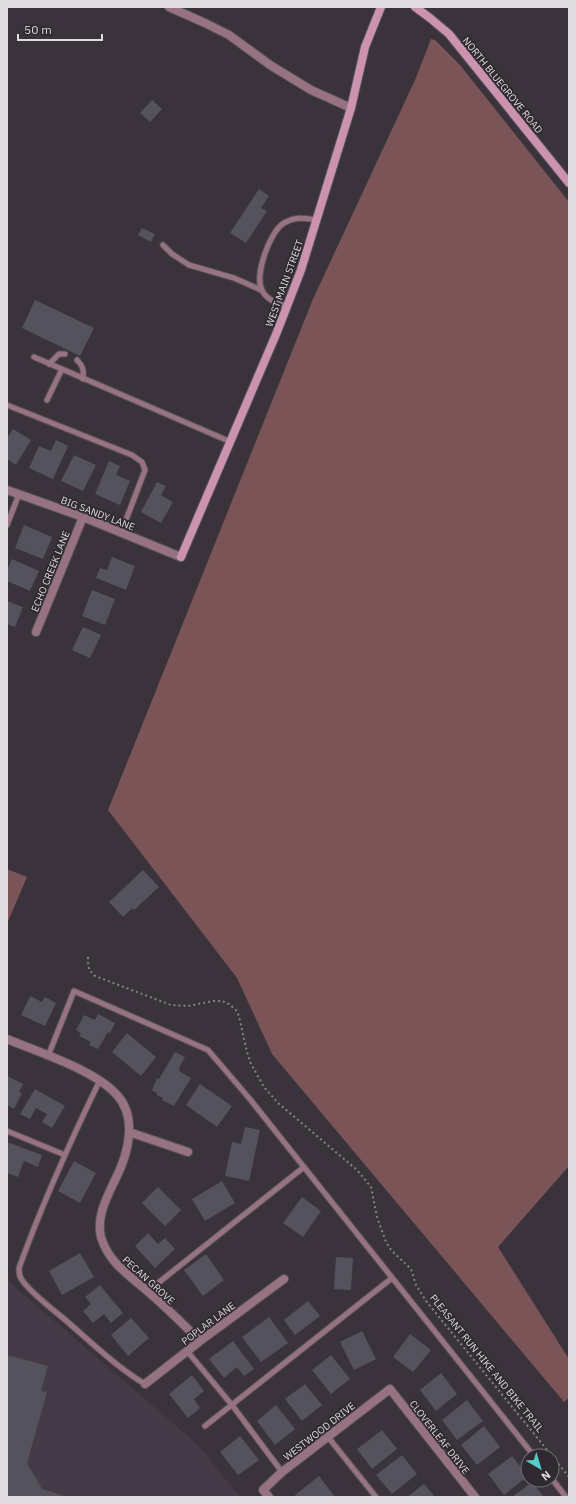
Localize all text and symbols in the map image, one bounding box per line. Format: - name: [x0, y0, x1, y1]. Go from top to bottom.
- scale bar: [18, 16, 102, 42]
- text: 50 m: [24, 22, 52, 37]
- street label: NORTH BLUEGROVE ROAD: [460, 35, 546, 136]
- street label: WEST MAIN STREET: [263, 238, 306, 328]
- street label: BIG SANDY LANE: [59, 493, 137, 534]
- street label: ECHO CREEK LANE: [28, 529, 73, 614]
- street label: PECAN GROVE: [120, 1253, 178, 1307]
- street label: PLEASANT RUN HIKE AND BIKE TRAIL: [427, 1292, 546, 1435]
- street label: POPLAR LANE: [179, 1299, 238, 1348]
- street label: CLOVERLEAF DRIVE: [407, 1398, 473, 1477]
- street label: WESTWOOD DRIVE: [281, 1399, 358, 1463]
- north arrow: [520, 1448, 560, 1488]
- text: N: [539, 1468, 554, 1484]

